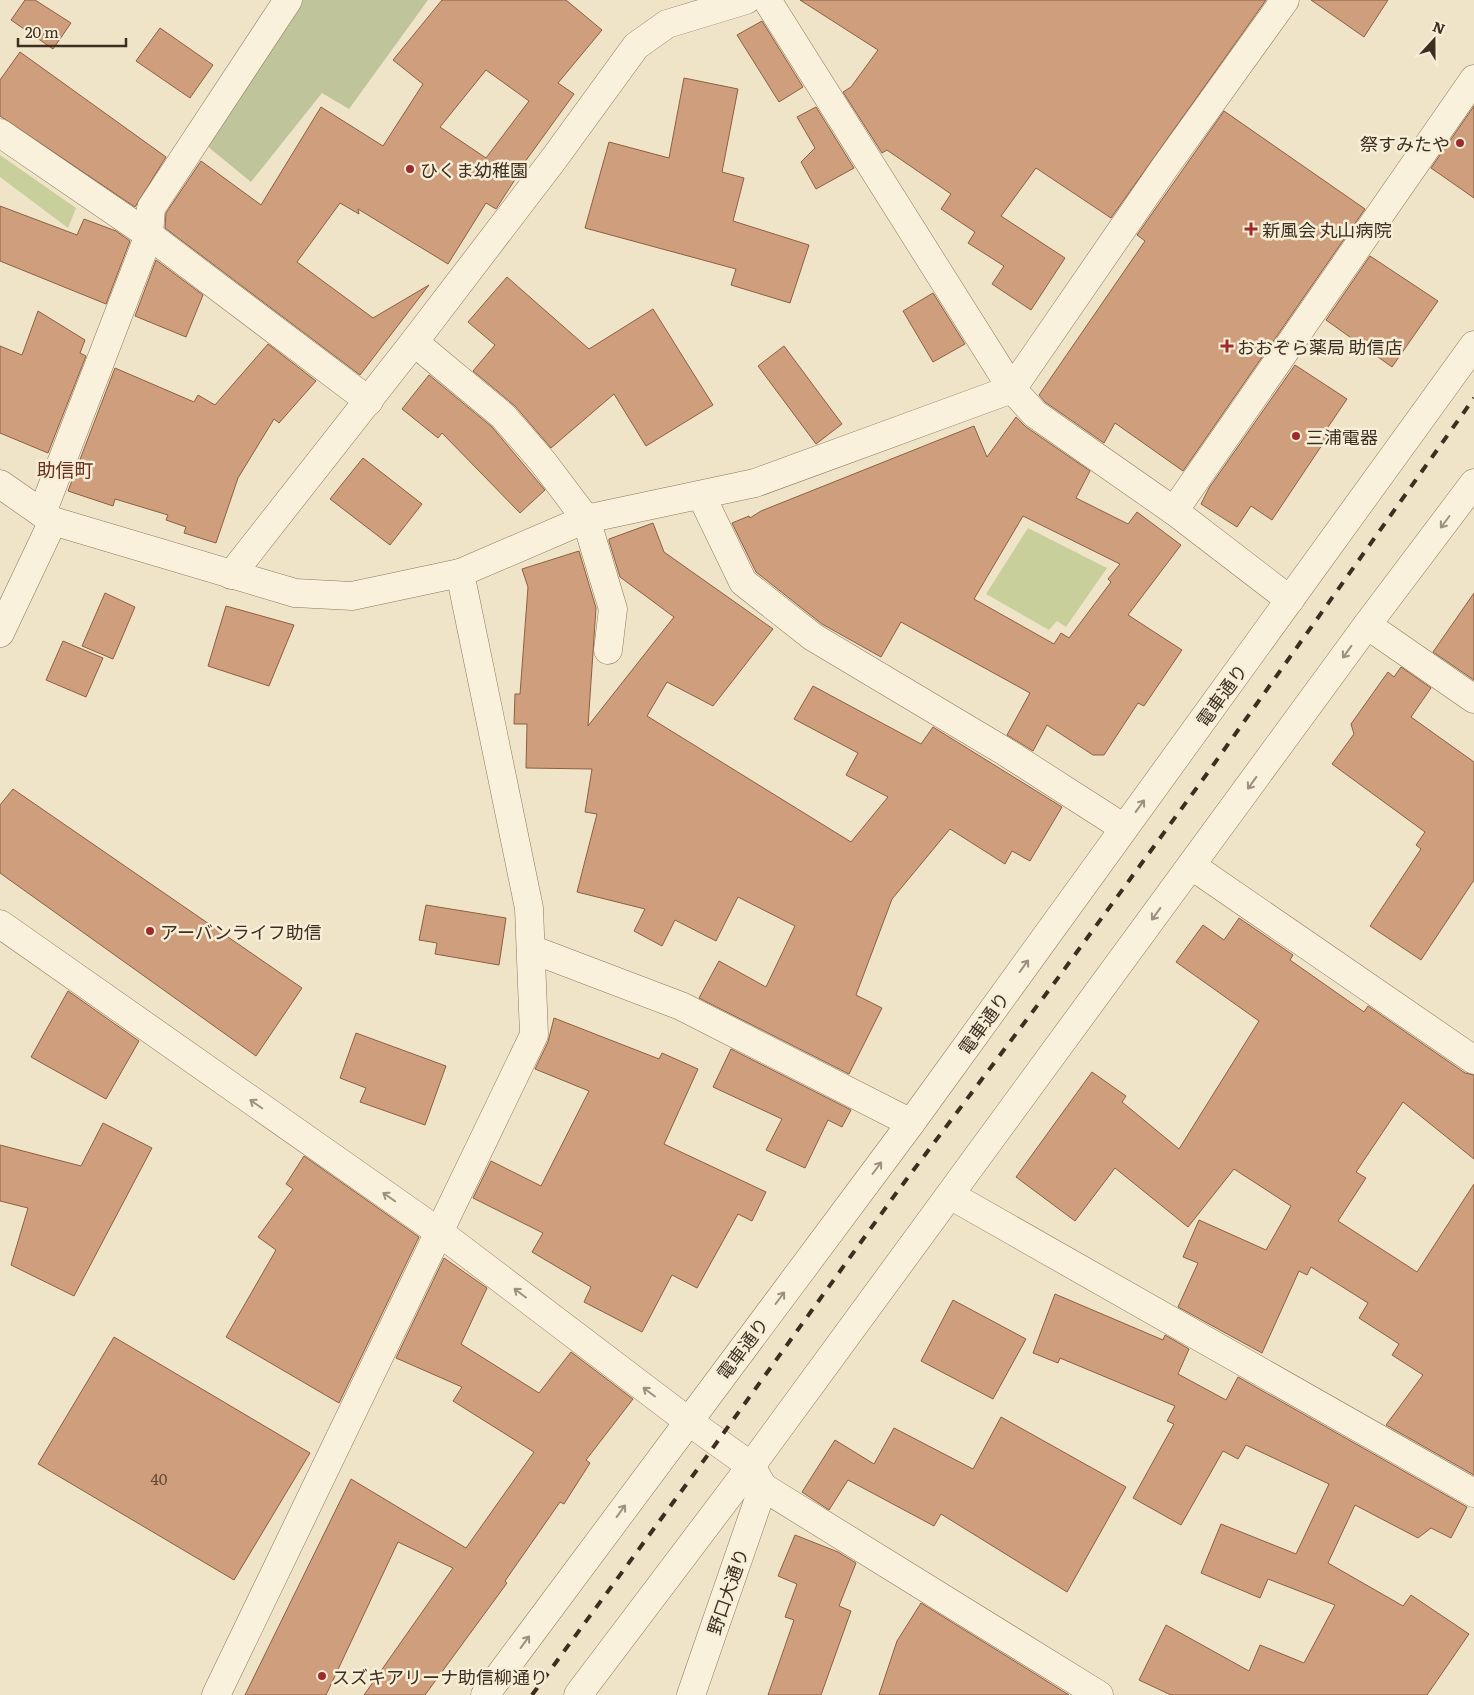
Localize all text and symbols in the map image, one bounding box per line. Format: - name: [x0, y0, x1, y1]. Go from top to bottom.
- scale bar: [18, 15, 125, 47]
- north arrow: [1409, 15, 1459, 65]
- text: N: [1430, 15, 1448, 38]
- text: 20 m: [25, 20, 59, 43]
- place label: 祭すみたや: [1360, 130, 1450, 157]
- marker: 祭すみたや: [1454, 137, 1466, 149]
- place label: ひくま幼稚園: [420, 156, 528, 183]
- marker: ひくま幼稚園: [404, 163, 416, 175]
- place label: 新風会 丸山病院: [1262, 216, 1392, 243]
- marker: 新風会 丸山病院: [1244, 222, 1258, 236]
- place label: おおぞら薬局 助信店: [1237, 333, 1403, 360]
- marker: おおぞら薬局 助信店: [1221, 340, 1233, 352]
- place label: 三浦電器: [1306, 423, 1378, 450]
- marker: 三浦電器: [1290, 430, 1302, 442]
- district label: 助信町: [36, 455, 94, 483]
- one-way arrow: [1439, 515, 1450, 528]
- one-way arrow: [1342, 645, 1352, 659]
- street label: 電車通り: [1189, 658, 1253, 732]
- one-way arrow: [1247, 776, 1257, 790]
- one-way arrow: [1135, 799, 1145, 813]
- one-way arrow: [1151, 907, 1161, 921]
- place label: アーバンライフ助信: [160, 918, 322, 945]
- marker: アーバンライフ助信: [144, 925, 156, 937]
- one-way arrow: [1019, 959, 1029, 973]
- street label: 電車通り: [951, 986, 1015, 1060]
- one-way arrow: [249, 1099, 263, 1109]
- one-way arrow: [872, 1161, 882, 1175]
- one-way arrow: [382, 1192, 396, 1202]
- one-way arrow: [513, 1288, 526, 1299]
- one-way arrow: [774, 1292, 785, 1305]
- street label: 電車通り: [710, 1311, 774, 1385]
- one-way arrow: [642, 1387, 656, 1397]
- house number: 40: [151, 1467, 168, 1490]
- one-way arrow: [616, 1505, 627, 1518]
- street label: 野口大通り: [700, 1544, 754, 1638]
- one-way arrow: [520, 1635, 530, 1649]
- place label: スズキアリーナ助信柳通り: [332, 1663, 548, 1690]
- marker: スズキアリーナ助信柳通り: [316, 1670, 328, 1682]

